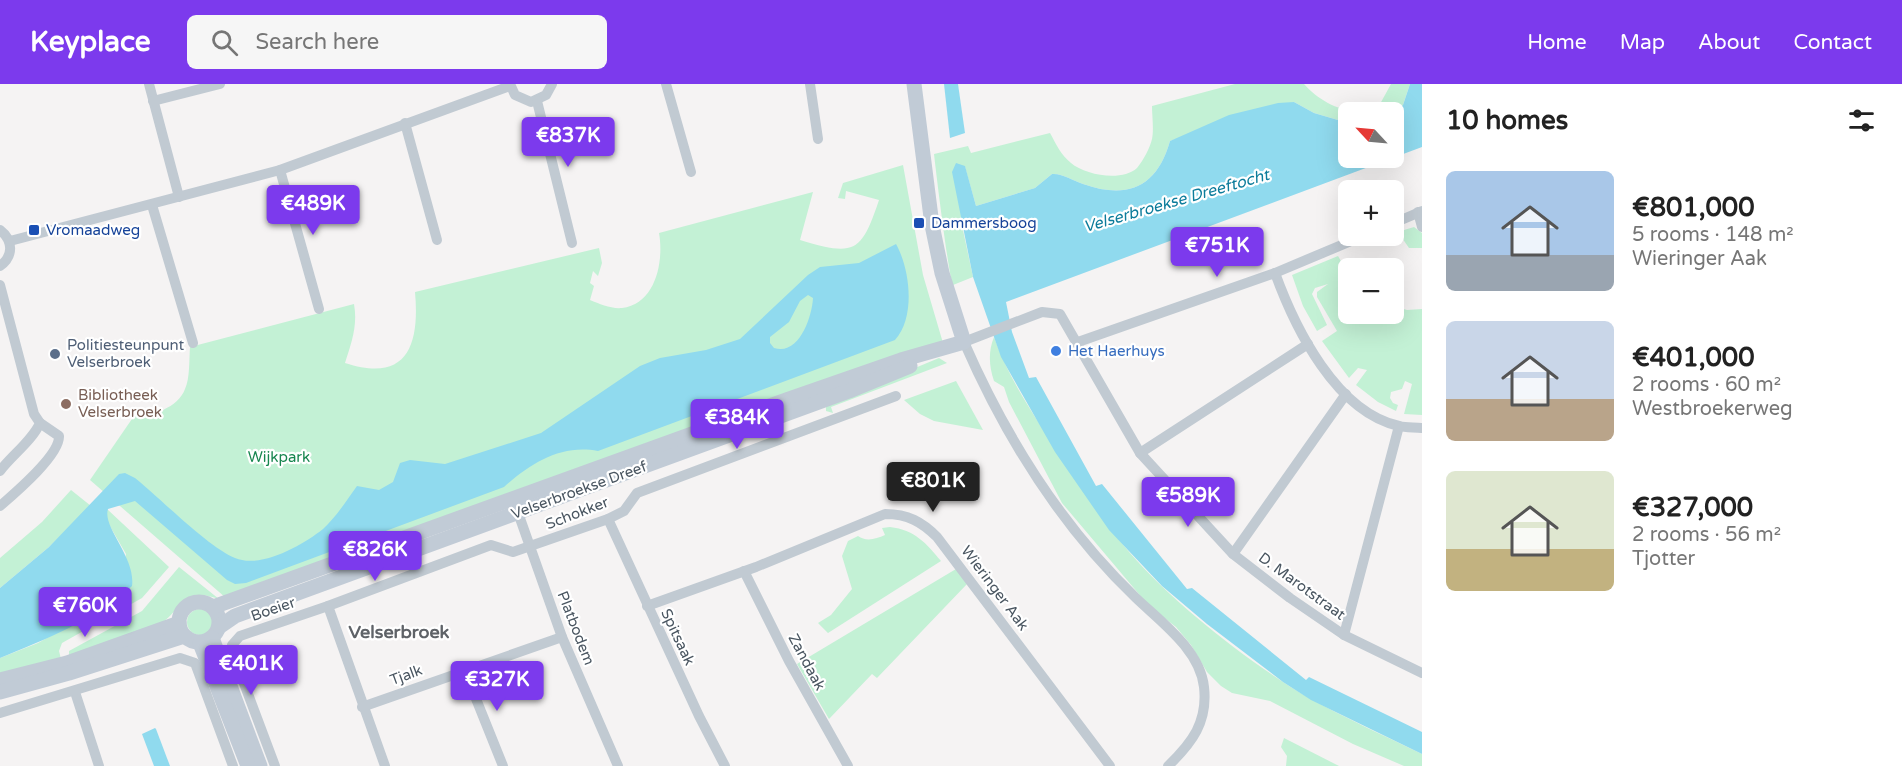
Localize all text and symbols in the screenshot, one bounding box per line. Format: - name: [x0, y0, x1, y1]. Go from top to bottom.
- search box: [187, 15, 607, 69]
- text: Keyplace: [30, 25, 151, 59]
- icon: search: [208, 26, 241, 59]
- text: Search here: [256, 29, 379, 55]
- text: Home: [1527, 30, 1587, 55]
- text: Map: [1620, 30, 1665, 55]
- text: About: [1698, 30, 1760, 55]
- text: Contact: [1793, 30, 1872, 55]
- north arrow: [1338, 102, 1404, 168]
- map controls: [1338, 102, 1404, 324]
- icon: filters: [1845, 104, 1878, 137]
- text: 10 homes: [1446, 105, 1568, 136]
- pin: €837K: [526, 117, 610, 168]
- text: €837K: [536, 124, 600, 148]
- water label: Velserbroekse Dreeftocht: [1081, 164, 1273, 237]
- button: +: [1338, 180, 1404, 246]
- pin: €489K: [271, 185, 355, 236]
- text: €489K: [281, 192, 345, 216]
- text: €801,000: [1632, 192, 1754, 223]
- icon: home: [1494, 195, 1566, 267]
- place label: Dammersboog: [931, 214, 1037, 232]
- marker: Dammersboog: [912, 216, 926, 230]
- place label: Vromaadweg: [46, 221, 140, 239]
- marker: Vromaadweg: [27, 223, 41, 237]
- text: 5 rooms · 148 m²: [1632, 223, 1794, 247]
- pin: €751K: [1175, 227, 1259, 278]
- text: €751K: [1185, 234, 1249, 258]
- text: Wieringer Aak: [1632, 247, 1767, 271]
- button: −: [1338, 258, 1404, 324]
- place label: Politiesteunpunt Velserbroek: [67, 336, 184, 371]
- place label: Het Haerhuys: [1068, 342, 1165, 360]
- text: €401,000: [1632, 342, 1754, 373]
- marker: Het Haerhuys: [1049, 344, 1063, 358]
- icon: home: [1494, 345, 1566, 417]
- marker: Politiesteunpunt Velserbroek: [48, 347, 62, 361]
- text: 2 rooms · 60 m²: [1632, 373, 1781, 397]
- place label: Bibliotheek Velserbroek: [78, 386, 162, 421]
- marker: Bibliotheek Velserbroek: [59, 397, 73, 411]
- text: Westbroekerweg: [1632, 397, 1793, 421]
- pin: €384K: [695, 399, 779, 450]
- text: €384K: [705, 406, 769, 430]
- park label: Wijkpark: [248, 448, 310, 466]
- street label: Velserbroekse Dreef: [509, 457, 649, 523]
- pin: €801K: [891, 462, 975, 513]
- text: €801K: [901, 469, 965, 493]
- pin: €589K: [1146, 477, 1230, 528]
- text: €589K: [1156, 484, 1220, 508]
- text: €327,000: [1632, 492, 1753, 523]
- street label: Schokker: [543, 493, 611, 533]
- icon: home: [1494, 495, 1566, 567]
- text: 2 rooms · 56 m²: [1632, 523, 1781, 547]
- pin: €826K: [333, 531, 417, 582]
- text: €826K: [343, 538, 407, 562]
- street label: Wieringer Aak: [957, 542, 1033, 634]
- text: Tjotter: [1632, 547, 1695, 571]
- street label: D. Marotstraat: [1255, 548, 1349, 624]
- pin: €760K: [43, 587, 127, 638]
- street label: Platbodem: [554, 588, 598, 668]
- street label: Boeier: [248, 593, 298, 625]
- text: €760K: [53, 594, 117, 618]
- street label: Spitsaak: [657, 606, 699, 668]
- district label: Velserbroek: [349, 621, 450, 643]
- street label: Zandaak: [785, 631, 829, 693]
- pin: €401K: [209, 645, 293, 696]
- text: €401K: [219, 652, 283, 676]
- street label: Tjalk: [387, 661, 425, 689]
- pin: €327K: [455, 661, 539, 712]
- text: €327K: [465, 668, 529, 692]

